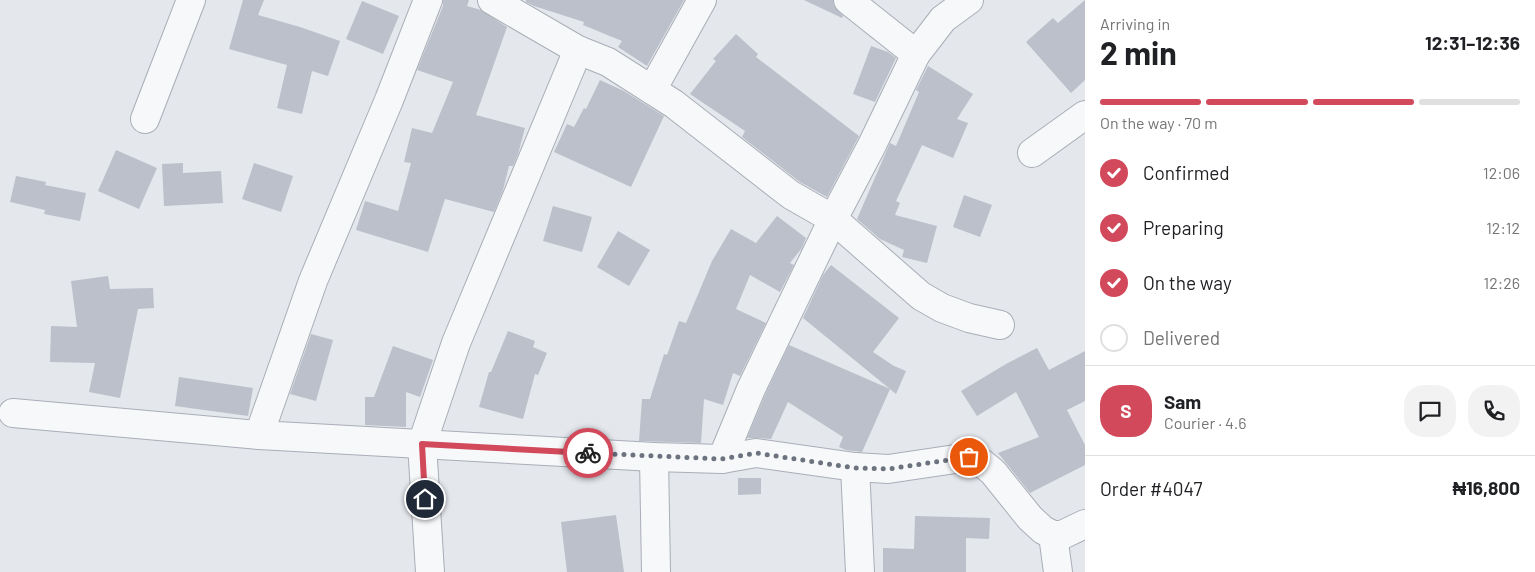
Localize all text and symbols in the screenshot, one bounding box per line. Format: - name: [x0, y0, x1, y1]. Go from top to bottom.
- text: Arriving in: [1100, 14, 1170, 33]
- text: 12:31–12:36: [1425, 31, 1520, 54]
- text: 2 min: [1100, 33, 1177, 71]
- text: On the way · 70 m: [1100, 113, 1217, 132]
- icon: check: [1100, 159, 1128, 187]
- text: Confirmed: [1143, 161, 1230, 184]
- text: 12:06: [1483, 163, 1520, 182]
- icon: check: [1100, 214, 1128, 242]
- text: Preparing: [1143, 216, 1224, 239]
- text: 12:12: [1486, 218, 1520, 237]
- icon: check: [1100, 269, 1128, 297]
- text: On the way: [1143, 271, 1232, 294]
- text: 12:26: [1484, 273, 1520, 292]
- text: Delivered: [1143, 326, 1220, 349]
- button: chat: [1404, 385, 1456, 437]
- button: phone: [1468, 385, 1520, 437]
- text: Sam: [1164, 390, 1201, 413]
- text: S: [1120, 399, 1132, 422]
- text: Courier · 4.6: [1164, 413, 1247, 432]
- courier: [563, 428, 613, 478]
- pin: [948, 436, 990, 478]
- icon: bike: [574, 439, 602, 467]
- icon: bag: [955, 443, 983, 471]
- text: ₦16,800: [1452, 476, 1520, 499]
- text: Order #4047: [1100, 477, 1202, 500]
- pin: [404, 478, 446, 520]
- icon: home: [411, 485, 439, 513]

